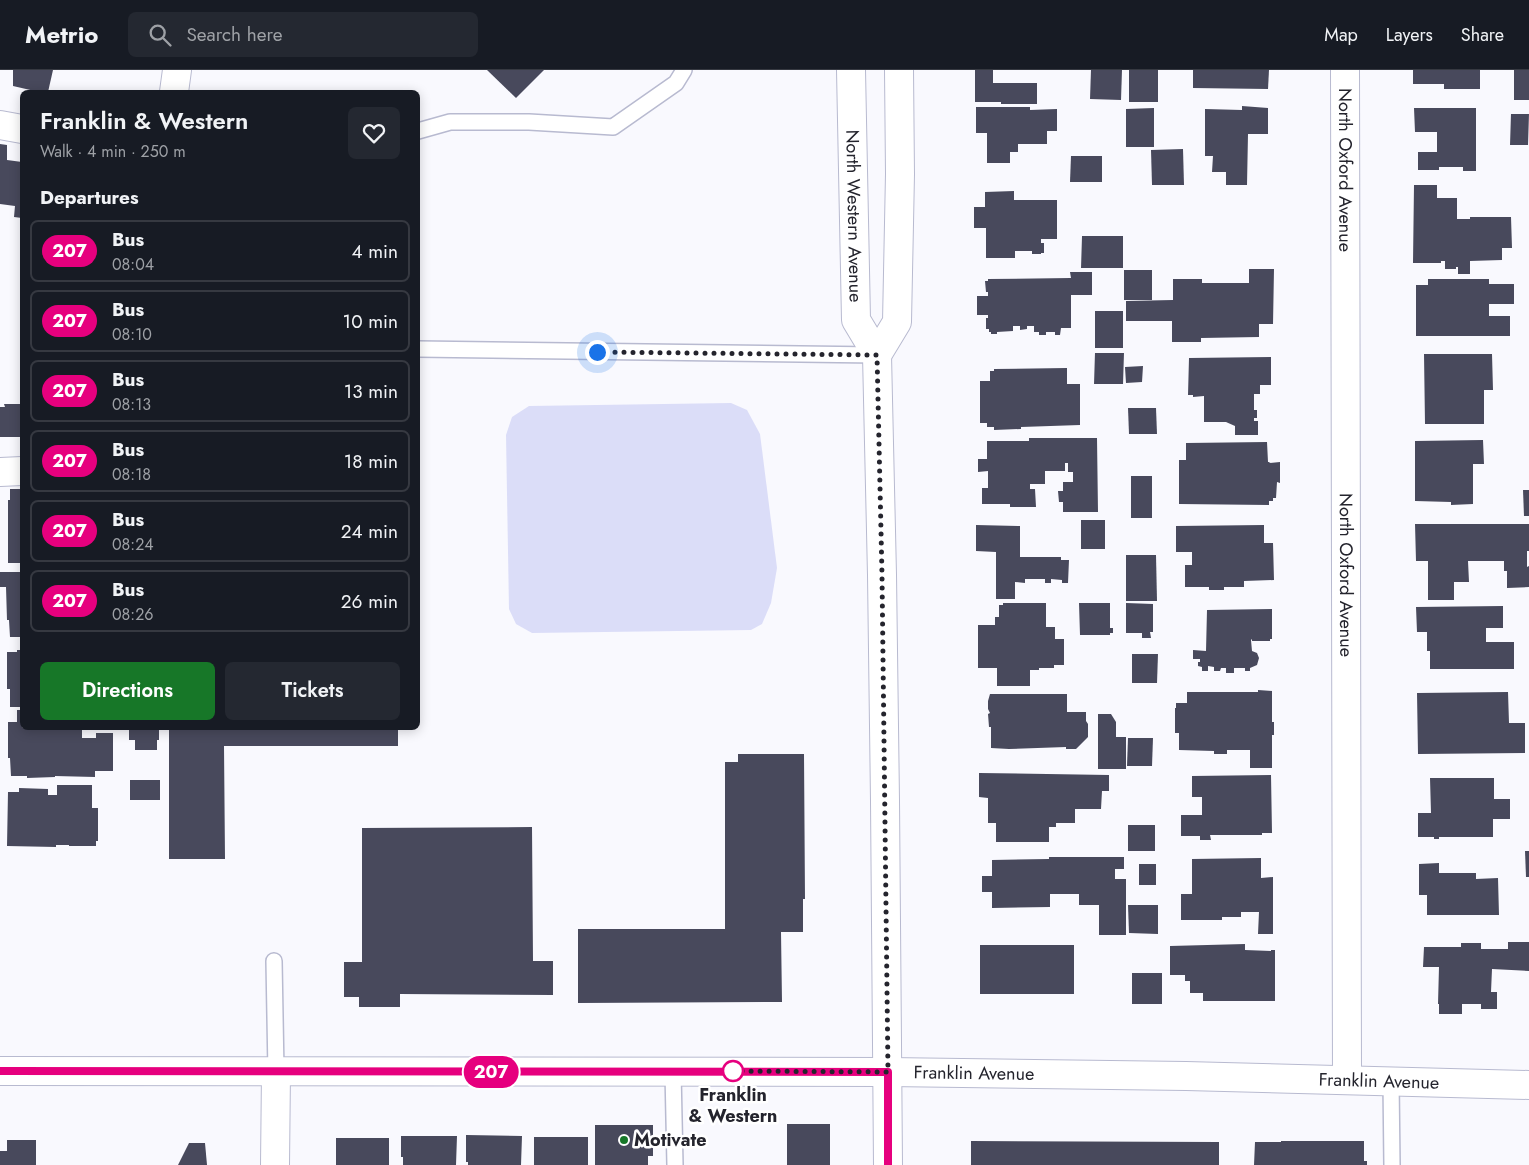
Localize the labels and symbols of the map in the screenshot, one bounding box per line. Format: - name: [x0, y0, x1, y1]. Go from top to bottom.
- street label: North Oxford Avenue: [1332, 88, 1358, 252]
- street label: North Western Avenue: [839, 129, 869, 303]
- your location: [585, 340, 610, 365]
- street label: North Oxford Avenue: [1333, 493, 1359, 657]
- line badge: 207: [462, 1056, 520, 1088]
- street label: Franklin Avenue: [913, 1059, 1034, 1087]
- marker: Franklin & Western: [722, 1060, 744, 1082]
- street label: Franklin Avenue: [1318, 1066, 1440, 1096]
- place label: Franklin & Western: [689, 1082, 777, 1129]
- place label: Motivate: [634, 1127, 707, 1153]
- marker: Motivate: [618, 1134, 630, 1146]

